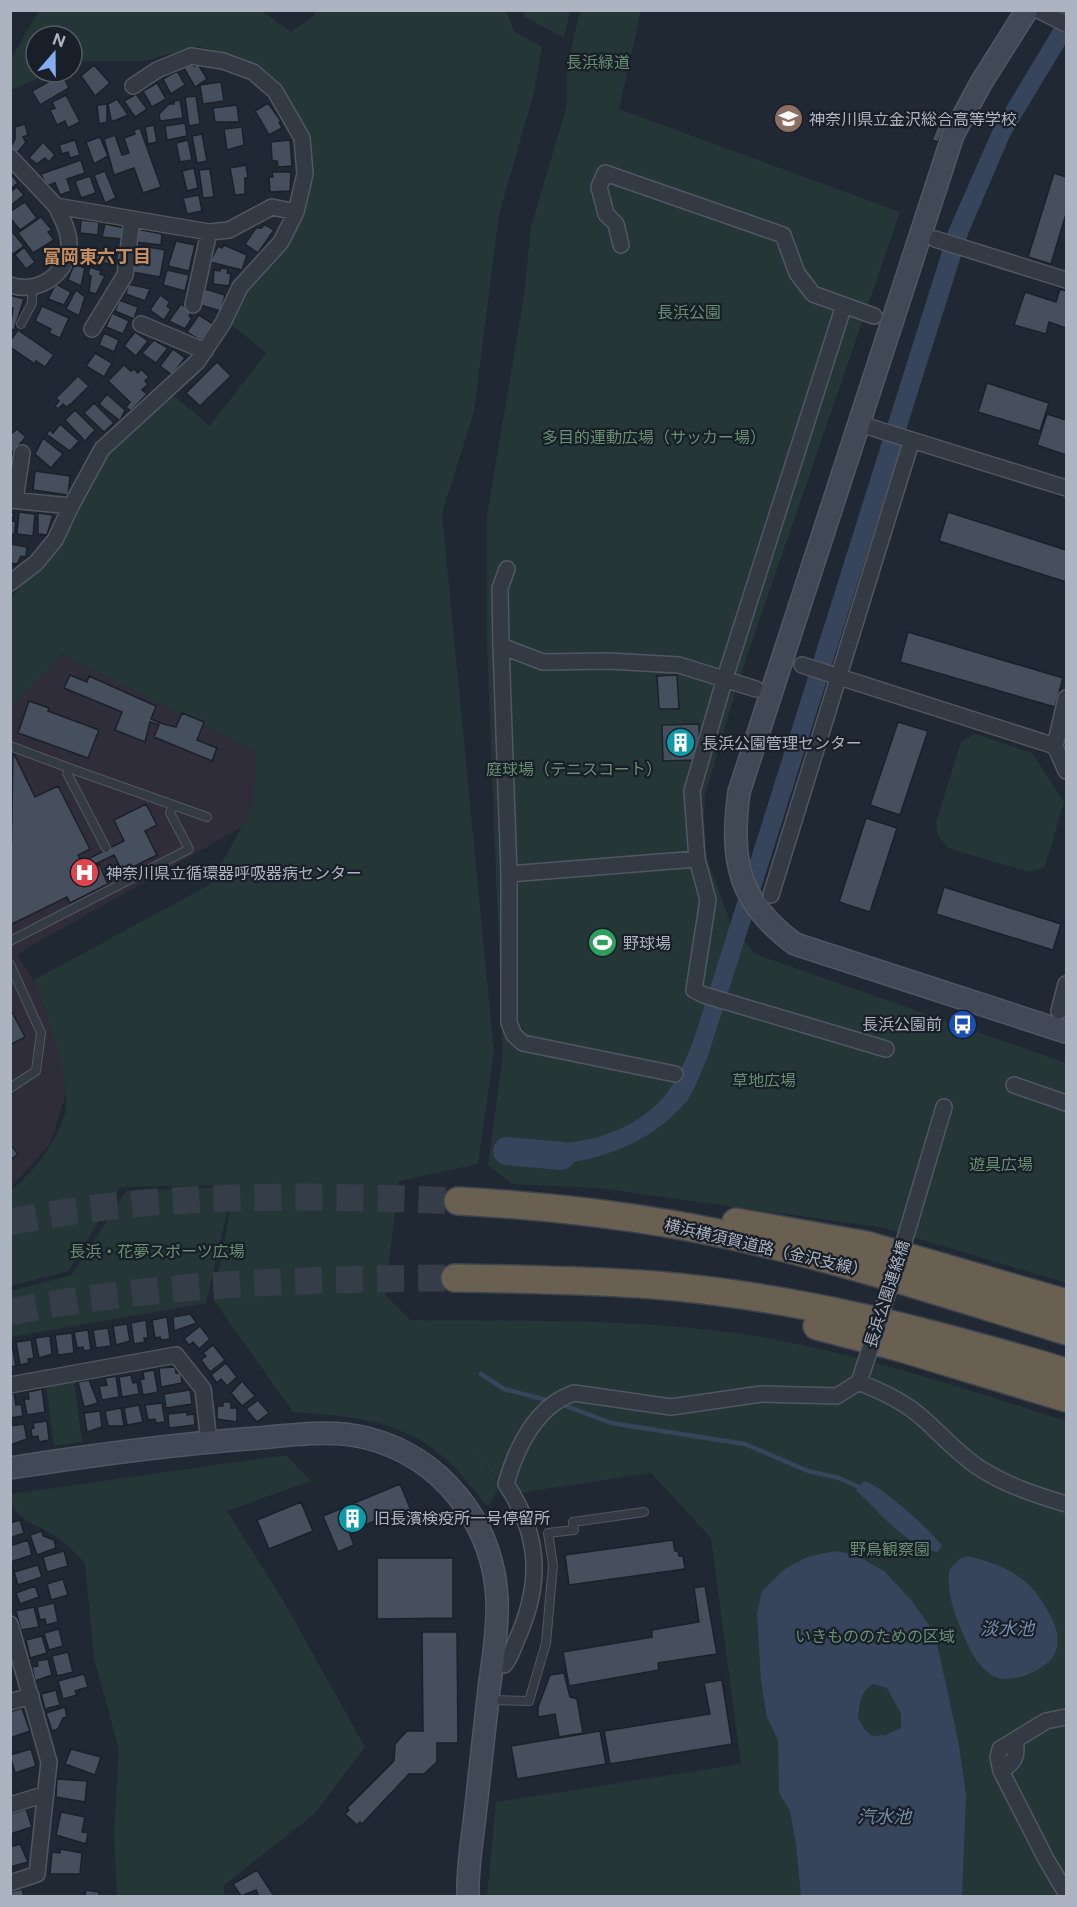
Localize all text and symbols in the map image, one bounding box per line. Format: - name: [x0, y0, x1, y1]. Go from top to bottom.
- north arrow: [24, 24, 84, 84]
- text: N: [50, 29, 68, 51]
- park label: 長浜緑道: [566, 53, 630, 72]
- school or university icon: 神奈川県立金沢総合高等学校: [772, 103, 804, 135]
- place label: 神奈川県立金沢総合高等学校: [809, 110, 1017, 129]
- district label: 富岡東六丁目: [43, 246, 151, 267]
- park label: 長浜公園: [657, 303, 721, 322]
- park label: 多目的運動広場（サッカー場）: [542, 428, 766, 447]
- building icon: 長浜公園管理センター: [665, 727, 697, 759]
- place label: 長浜公園管理センター: [702, 734, 862, 753]
- park label: 庭球場（テニスコート）: [486, 760, 662, 779]
- hospital icon: 神奈川県立循環器呼吸器病センター: [69, 857, 101, 889]
- place label: 神奈川県立循環器呼吸器病センター: [106, 864, 362, 883]
- sports icon: 野球場: [586, 927, 618, 959]
- place label: 野球場: [623, 934, 671, 953]
- bus stop icon: 長浜公園前: [947, 1008, 979, 1040]
- place label: 長浜公園前: [862, 1015, 942, 1034]
- park label: 草地広場: [732, 1071, 796, 1090]
- park label: 遊具広場: [969, 1155, 1033, 1174]
- street label: 横浜横須賀道路（金沢支線）: [663, 1215, 869, 1281]
- street label: 長浜公園連絡橋: [861, 1238, 913, 1350]
- park label: 長浜・花夢スポーツ広場: [69, 1242, 245, 1261]
- building icon: 旧長濱検疫所一号停留所: [337, 1502, 369, 1534]
- place label: 旧長濱検疫所一号停留所: [374, 1509, 550, 1528]
- park label: 野鳥観察園: [850, 1540, 930, 1559]
- water label: 淡水池: [980, 1618, 1036, 1639]
- park label: いきもののための区域: [795, 1627, 955, 1646]
- water label: 汽水池: [857, 1806, 913, 1827]

